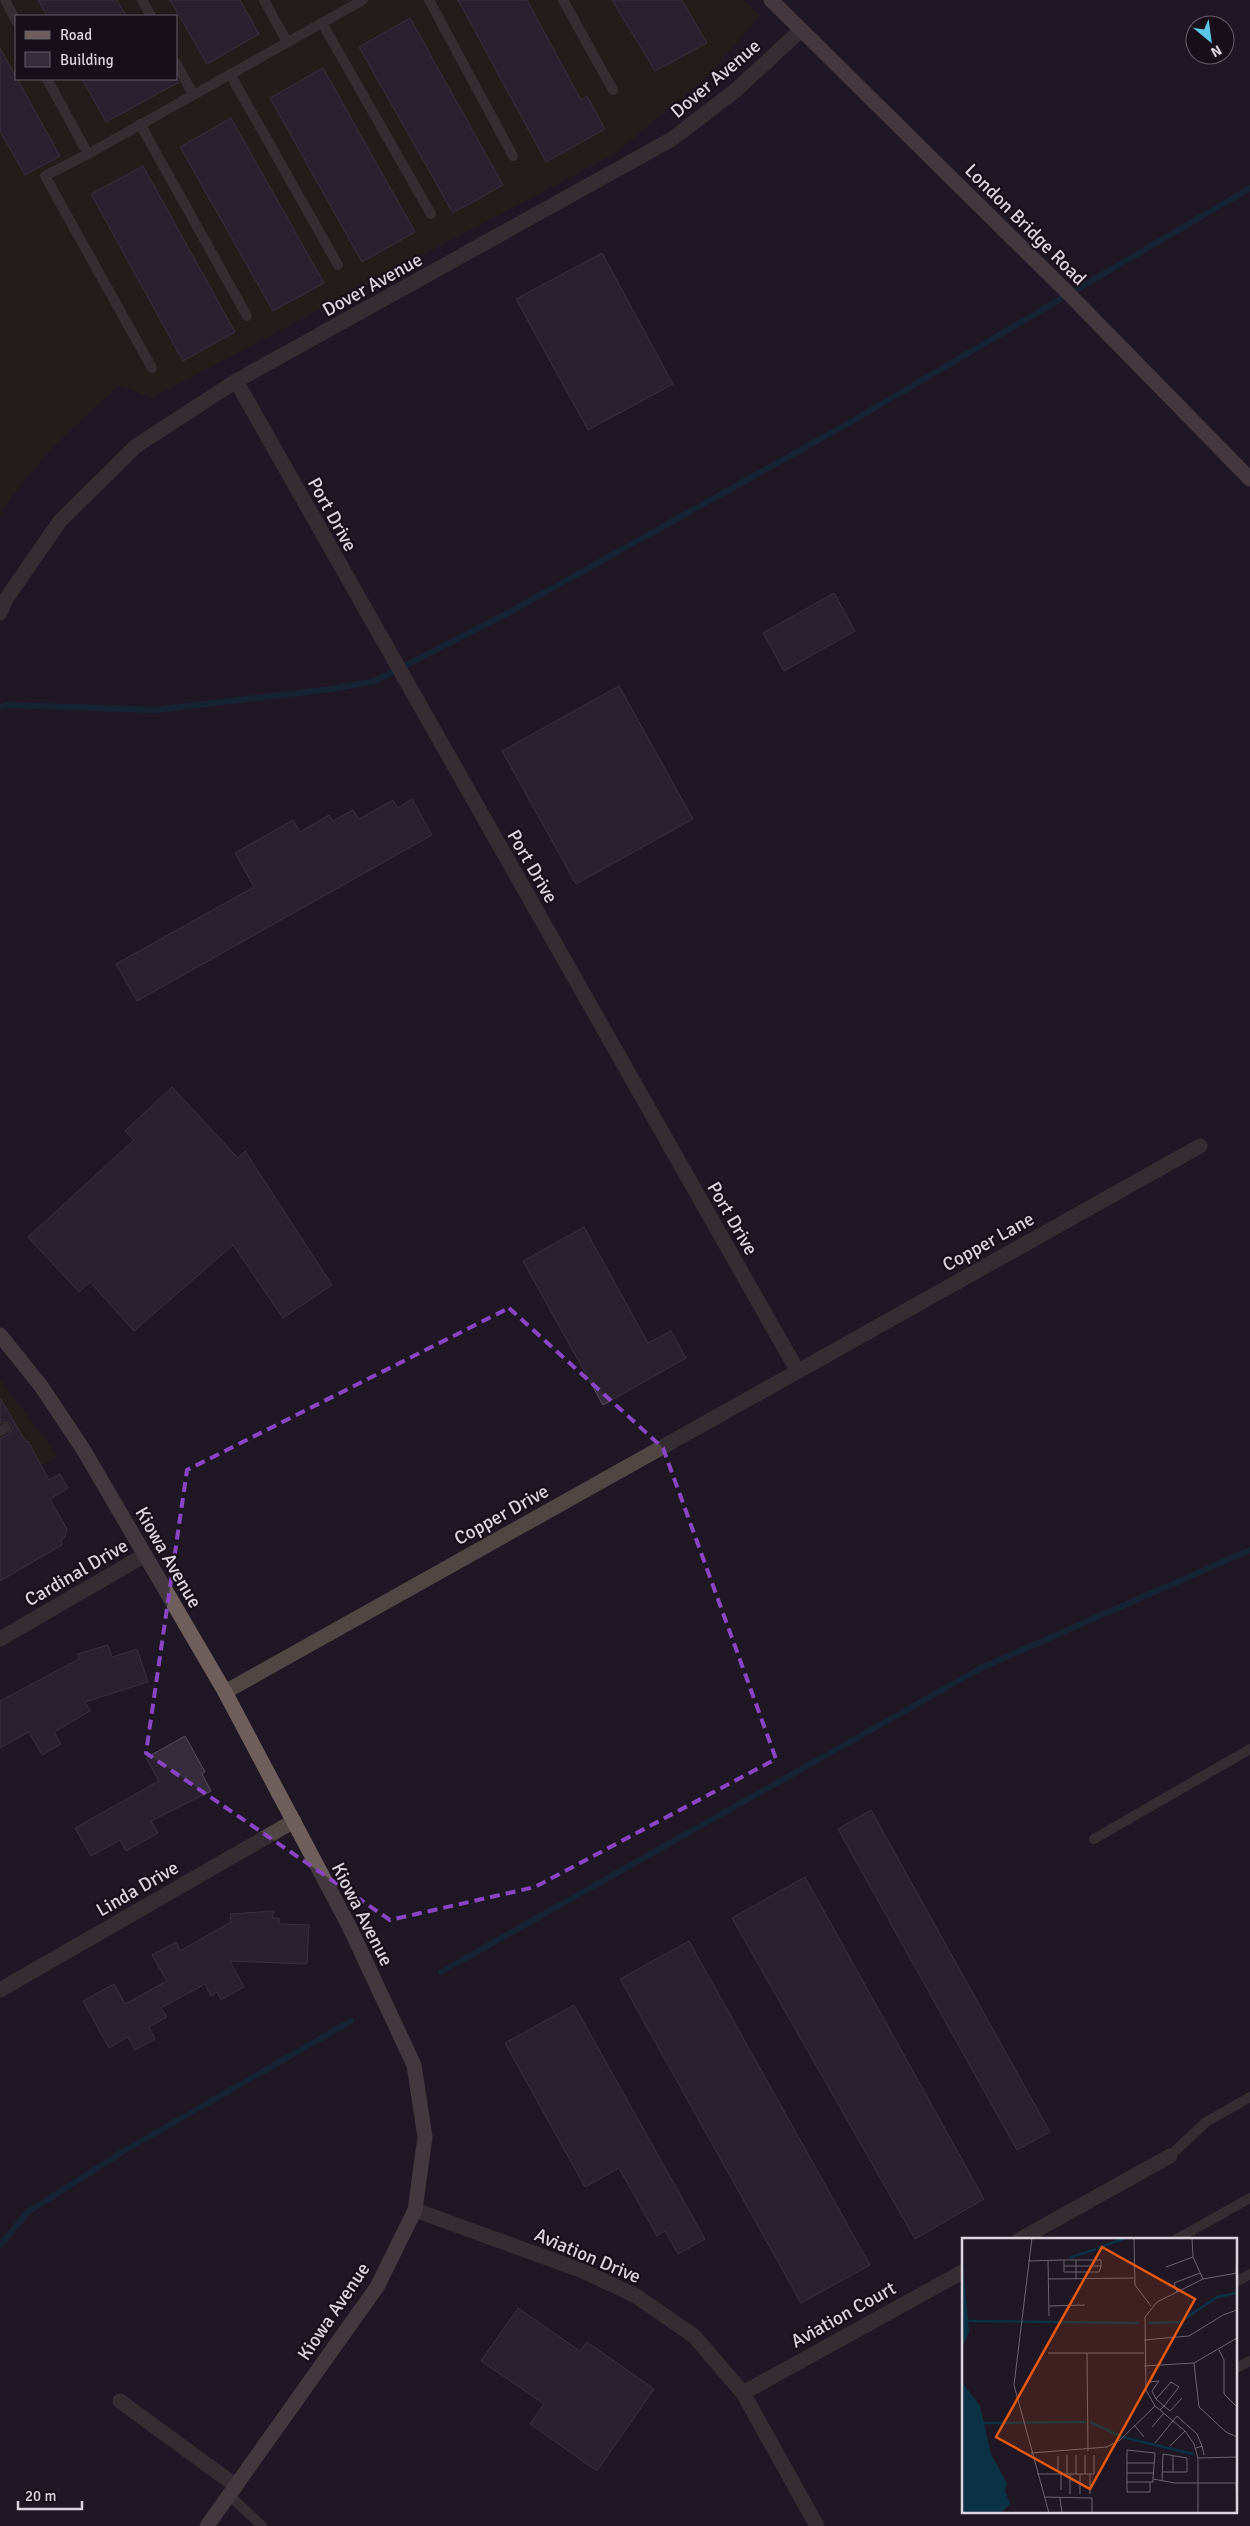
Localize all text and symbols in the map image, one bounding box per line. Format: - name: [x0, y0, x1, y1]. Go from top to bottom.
- legend: [15, 15, 178, 80]
- north arrow: [1185, 15, 1235, 65]
- text: Road: [60, 26, 92, 44]
- street label: Dover Avenue: [666, 34, 766, 123]
- text: N: [1208, 41, 1224, 61]
- text: Building: [60, 51, 114, 69]
- street label: London Bridge Road: [959, 159, 1091, 291]
- street label: Dover Avenue: [318, 248, 427, 322]
- street label: Port Drive: [302, 473, 362, 556]
- street label: Port Drive: [502, 825, 563, 908]
- street label: Port Drive: [702, 1177, 763, 1260]
- street label: Copper Lane: [938, 1207, 1039, 1277]
- street label: Copper Drive: [450, 1479, 553, 1551]
- street label: Kiowa Avenue: [130, 1503, 207, 1612]
- street label: Cardinal Drive: [21, 1534, 132, 1612]
- street label: Linda Drive: [92, 1856, 183, 1922]
- street label: Kiowa Avenue: [326, 1859, 398, 1970]
- street label: Aviation Drive: [531, 2223, 644, 2289]
- inset map: [962, 2238, 1238, 2514]
- street label: Kiowa Avenue: [292, 2258, 375, 2365]
- street label: Aviation Court: [787, 2276, 900, 2354]
- scale bar: [18, 2478, 81, 2510]
- text: 20 m: [25, 2487, 56, 2505]

